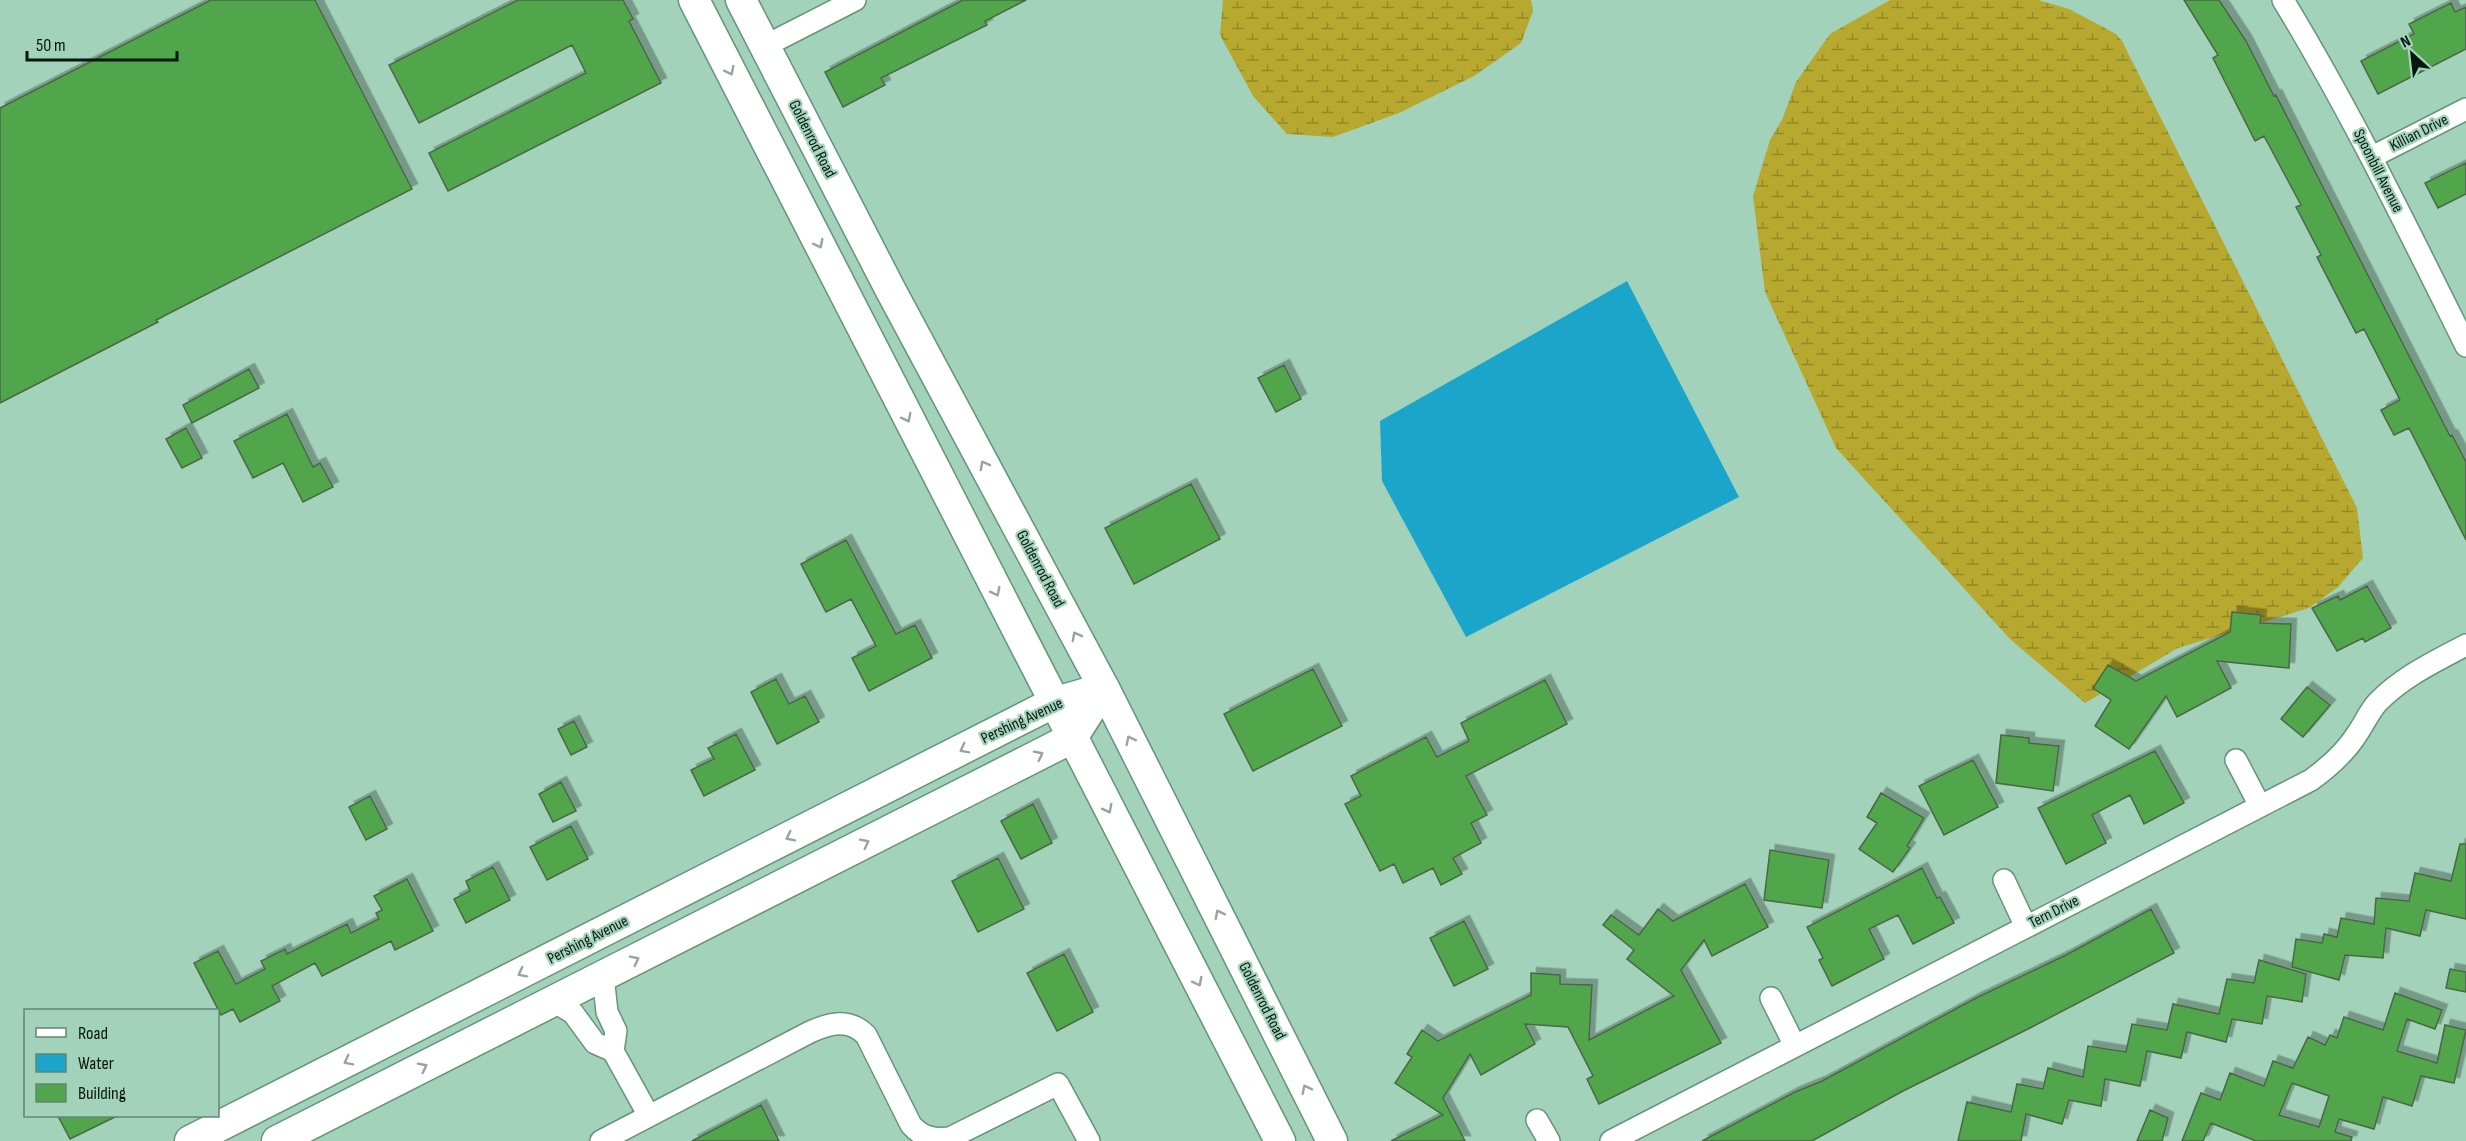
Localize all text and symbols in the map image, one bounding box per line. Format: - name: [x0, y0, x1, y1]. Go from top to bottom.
- scale bar: [27, 24, 177, 62]
- north arrow: [2382, 24, 2442, 84]
- text: N: [2398, 32, 2414, 52]
- text: 50 m: [36, 35, 66, 56]
- one-way arrow: [723, 64, 734, 75]
- street label: Goldenrod Road: [784, 97, 840, 181]
- street label: Killian Drive: [2387, 110, 2451, 156]
- street label: Spoonbill Avenue: [2349, 126, 2407, 216]
- one-way arrow: [811, 238, 823, 249]
- one-way arrow: [900, 412, 912, 423]
- one-way arrow: [980, 460, 991, 471]
- street label: Goldenrod Road: [1012, 527, 1068, 611]
- one-way arrow: [989, 585, 1001, 596]
- one-way arrow: [1072, 632, 1083, 643]
- street label: Pershing Avenue: [978, 694, 1066, 748]
- one-way arrow: [1126, 736, 1138, 747]
- one-way arrow: [959, 742, 970, 753]
- one-way arrow: [1032, 751, 1043, 762]
- one-way arrow: [1101, 803, 1112, 813]
- one-way arrow: [785, 830, 796, 841]
- one-way arrow: [858, 839, 869, 851]
- street label: Tern Drive: [2026, 891, 2082, 933]
- one-way arrow: [1214, 910, 1226, 921]
- street label: Pershing Avenue: [544, 912, 632, 968]
- one-way arrow: [628, 956, 639, 967]
- street label: Goldenrod Road: [1234, 959, 1290, 1043]
- one-way arrow: [518, 965, 529, 977]
- one-way arrow: [1190, 976, 1202, 987]
- legend: [24, 1009, 219, 1117]
- text: Road: [78, 1023, 108, 1044]
- text: Water: [78, 1053, 114, 1074]
- one-way arrow: [344, 1054, 355, 1065]
- one-way arrow: [417, 1063, 428, 1074]
- text: Building: [78, 1083, 126, 1104]
- one-way arrow: [1302, 1084, 1313, 1095]

